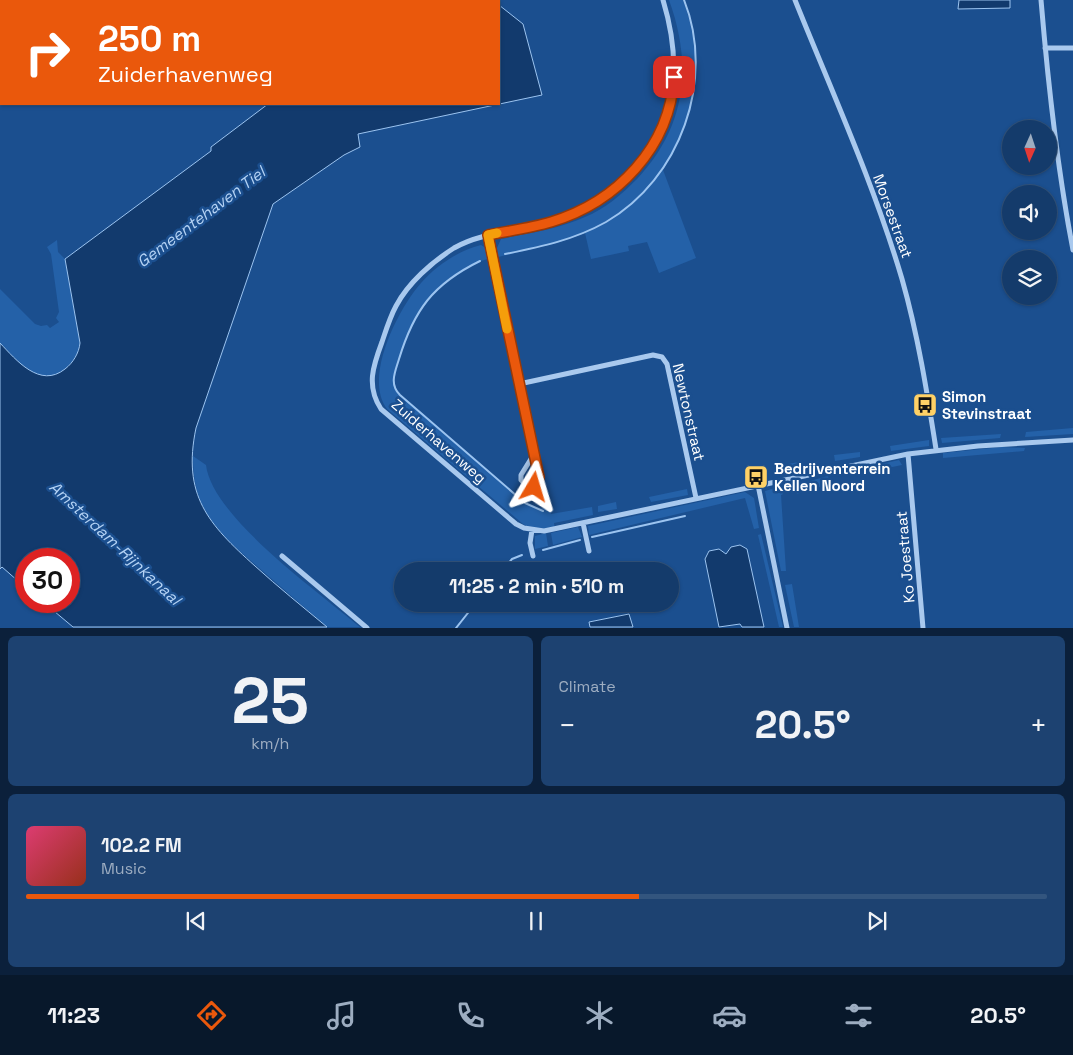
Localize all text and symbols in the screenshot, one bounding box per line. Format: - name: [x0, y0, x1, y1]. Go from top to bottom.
- text: 250 m: [98, 17, 201, 61]
- icon: right: [15, 20, 80, 85]
- pin: [653, 56, 695, 98]
- text: Zuiderhavenweg: [98, 60, 273, 88]
- icon: arrive: [660, 63, 688, 91]
- north arrow: [1002, 120, 1058, 175]
- map controls: [1002, 120, 1057, 305]
- water label: Gemeentehaven Tiel: [133, 161, 271, 272]
- street label: Morsestraat: [869, 171, 917, 261]
- button: sound: [1002, 185, 1057, 240]
- button: layers: [1002, 250, 1057, 305]
- street label: Newtonstraat: [669, 361, 709, 463]
- place label: Simon Stevinstraat: [942, 387, 1032, 423]
- bus stop icon: Simon Stevinstraat: [912, 392, 938, 418]
- street label: Zuiderhavenweg: [388, 395, 490, 487]
- place label: Bedrijventerrein Kellen Noord: [774, 459, 891, 495]
- position arrow: [507, 460, 559, 512]
- bus stop icon: Bedrijventerrein Kellen Noord: [743, 464, 769, 490]
- water label: Amsterdam-Rijnkanaal: [45, 477, 187, 611]
- street label: Ko Joestraat: [892, 510, 918, 604]
- speed limit sign: 30: [15, 548, 80, 613]
- text: 11:25 · 2 min · 510 m: [449, 574, 624, 599]
- text: 25: [231, 659, 309, 742]
- text: Climate: [559, 676, 616, 697]
- text: 20.5°: [755, 701, 851, 749]
- text: −: [559, 707, 576, 743]
- text: +: [1030, 707, 1047, 743]
- text: km/h: [251, 733, 289, 754]
- text: 102.2 FM: [101, 833, 182, 858]
- text: Music: [101, 858, 147, 879]
- icon: previous: [182, 907, 210, 935]
- icon: pause: [522, 907, 550, 935]
- icon: next: [863, 907, 891, 935]
- icon: directions: [194, 998, 229, 1033]
- icon: music: [324, 998, 359, 1033]
- icon: phone: [453, 998, 488, 1033]
- icon: climate: [582, 998, 617, 1033]
- icon: car: [712, 998, 747, 1033]
- icon: filters: [841, 998, 876, 1033]
- text: 11:23: [47, 1001, 100, 1029]
- text: 20.5°: [970, 1001, 1026, 1029]

